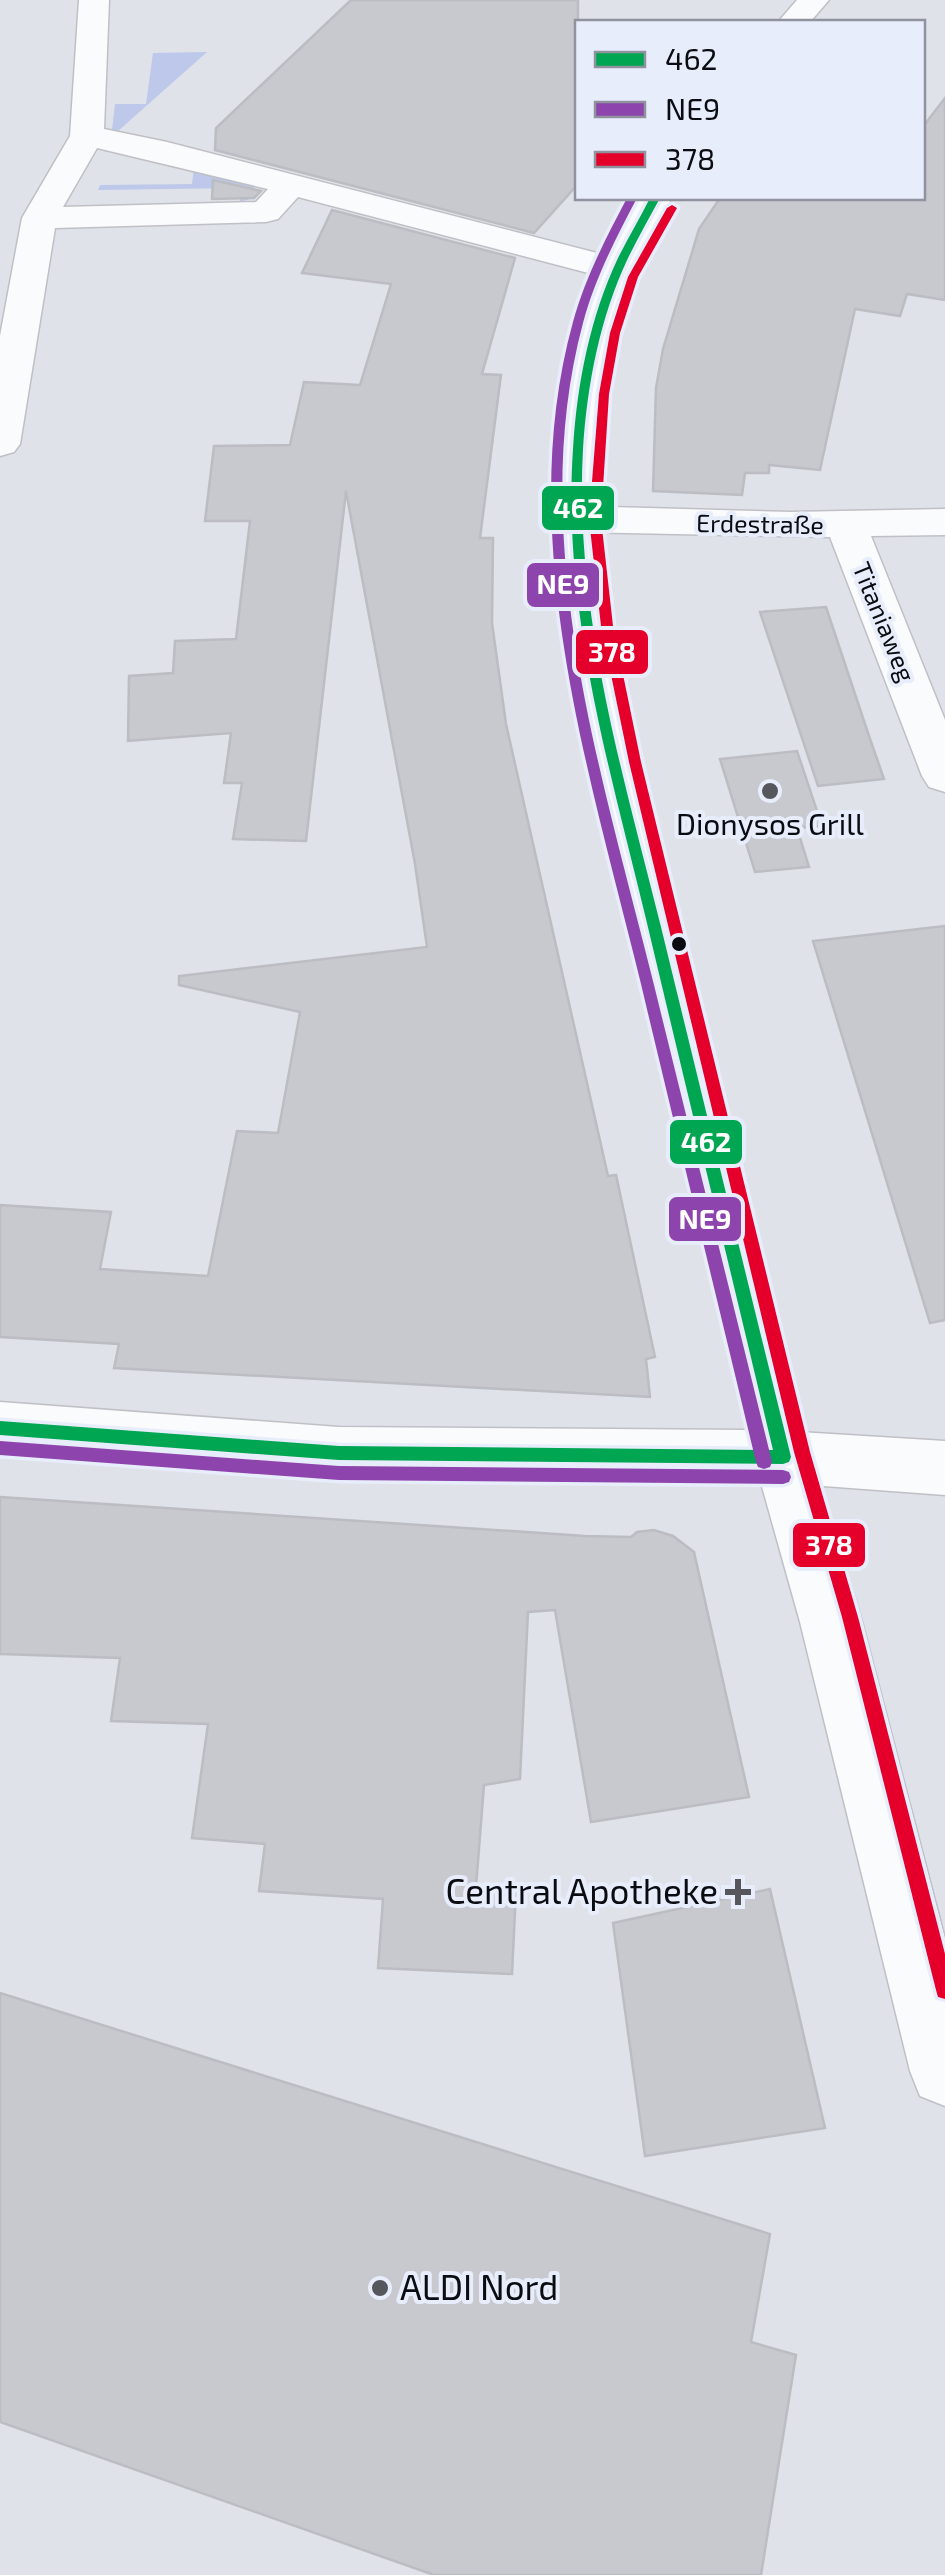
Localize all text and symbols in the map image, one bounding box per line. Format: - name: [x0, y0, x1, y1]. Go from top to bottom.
- legend: [575, 20, 925, 200]
- text: 462: [665, 40, 717, 76]
- text: NE9: [665, 90, 720, 126]
- text: 378: [665, 140, 715, 176]
- line badge: 462: [540, 484, 616, 532]
- text: 462: [553, 490, 603, 524]
- street label: Erdestraße: [696, 507, 824, 539]
- street label: Titaniaweg: [847, 557, 923, 686]
- line badge: NE9: [525, 561, 601, 609]
- text: NE9: [537, 566, 589, 600]
- line badge: 378: [574, 628, 650, 676]
- text: 378: [588, 634, 636, 668]
- marker: Dionysos Grill: [759, 780, 781, 802]
- place label: Dionysos Grill: [676, 805, 864, 841]
- unlabelled marker: [669, 934, 689, 954]
- line badge: 462: [668, 1118, 744, 1166]
- text: 462: [681, 1124, 731, 1158]
- line badge: NE9: [667, 1195, 743, 1243]
- text: NE9: [679, 1201, 731, 1235]
- line badge: 378: [791, 1521, 867, 1569]
- text: 378: [805, 1527, 853, 1561]
- place label: Central Apotheke: [445, 1869, 718, 1911]
- marker: Central Apotheke: [727, 1881, 749, 1903]
- place label: ALDI Nord: [400, 2265, 558, 2307]
- marker: ALDI Nord: [369, 2277, 391, 2299]

